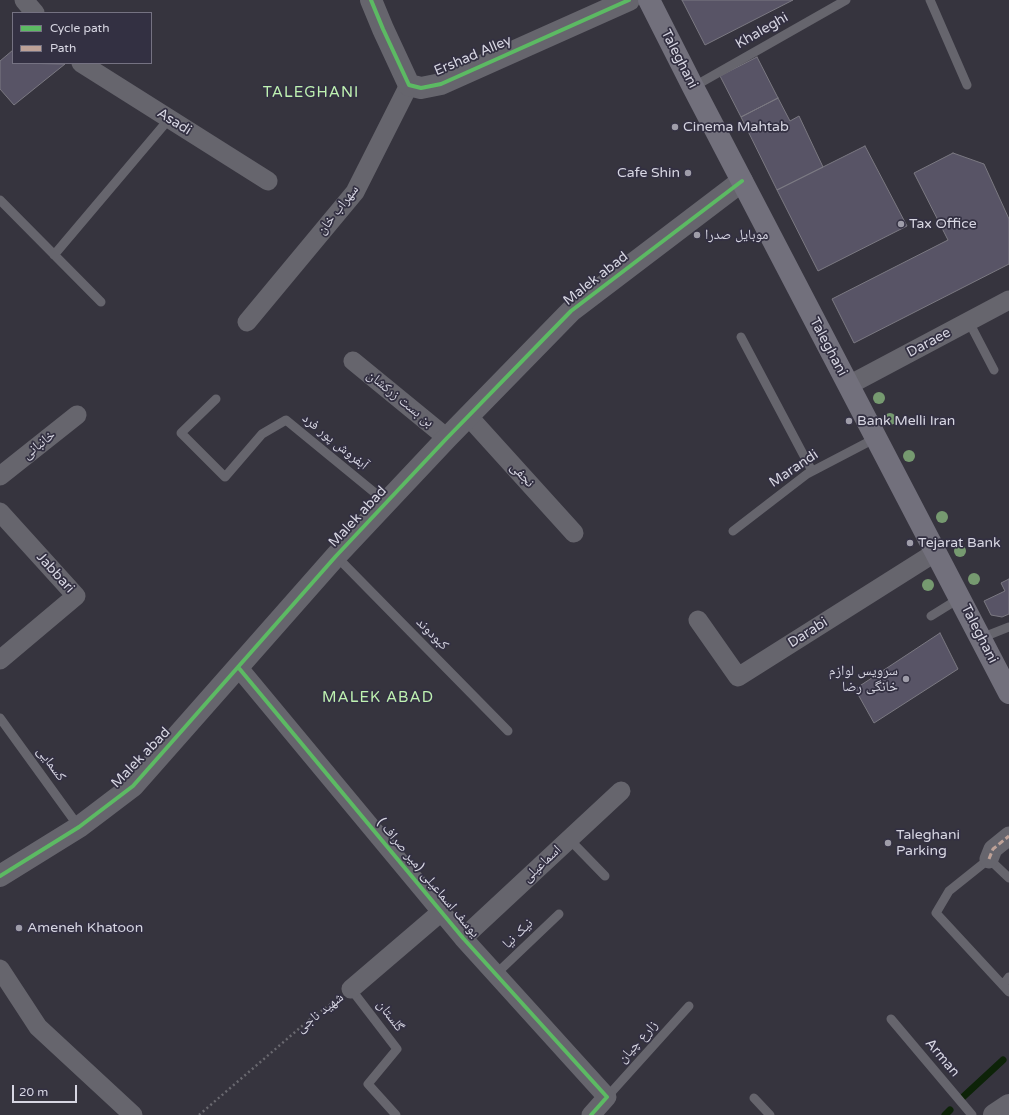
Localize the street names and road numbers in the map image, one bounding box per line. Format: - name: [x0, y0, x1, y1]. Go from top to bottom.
- street label: Khaleghi: [733, 9, 791, 53]
- street label: Taleghani: [657, 27, 701, 91]
- street label: Ershad Alley: [432, 32, 514, 80]
- street label: Asadi: [154, 105, 194, 139]
- street label: سهراب خان: [313, 182, 363, 238]
- street label: Malek abad: [560, 249, 632, 309]
- street label: Taleghani: [806, 315, 850, 379]
- street label: Daraee: [904, 324, 954, 362]
- street label: بن بست زرکشان: [363, 367, 437, 431]
- street label: آبفروش پور فرد: [298, 410, 372, 474]
- street label: خانبانی: [19, 427, 59, 463]
- street label: Marandi: [766, 447, 822, 491]
- street label: نجفی: [506, 459, 538, 491]
- street label: Malek abad: [325, 483, 391, 551]
- street label: Jabbari: [32, 549, 78, 597]
- street label: Taleghani: [957, 602, 1001, 666]
- street label: کبودوند: [412, 614, 452, 654]
- street label: Darabi: [785, 614, 831, 652]
- street label: Malek abad: [108, 724, 174, 792]
- street label: کسمایی: [33, 743, 69, 785]
- street label: یوسف اسماعیلی (میر صراف ): [373, 815, 483, 941]
- street label: اسماعیلی: [519, 842, 565, 886]
- street label: نیک نیا: [499, 916, 537, 952]
- street label: شهید ناجی: [293, 989, 347, 1037]
- street label: گلستان: [373, 997, 407, 1035]
- street label: زارع چیان: [614, 1017, 662, 1067]
- street label: Arman: [921, 1035, 963, 1081]

